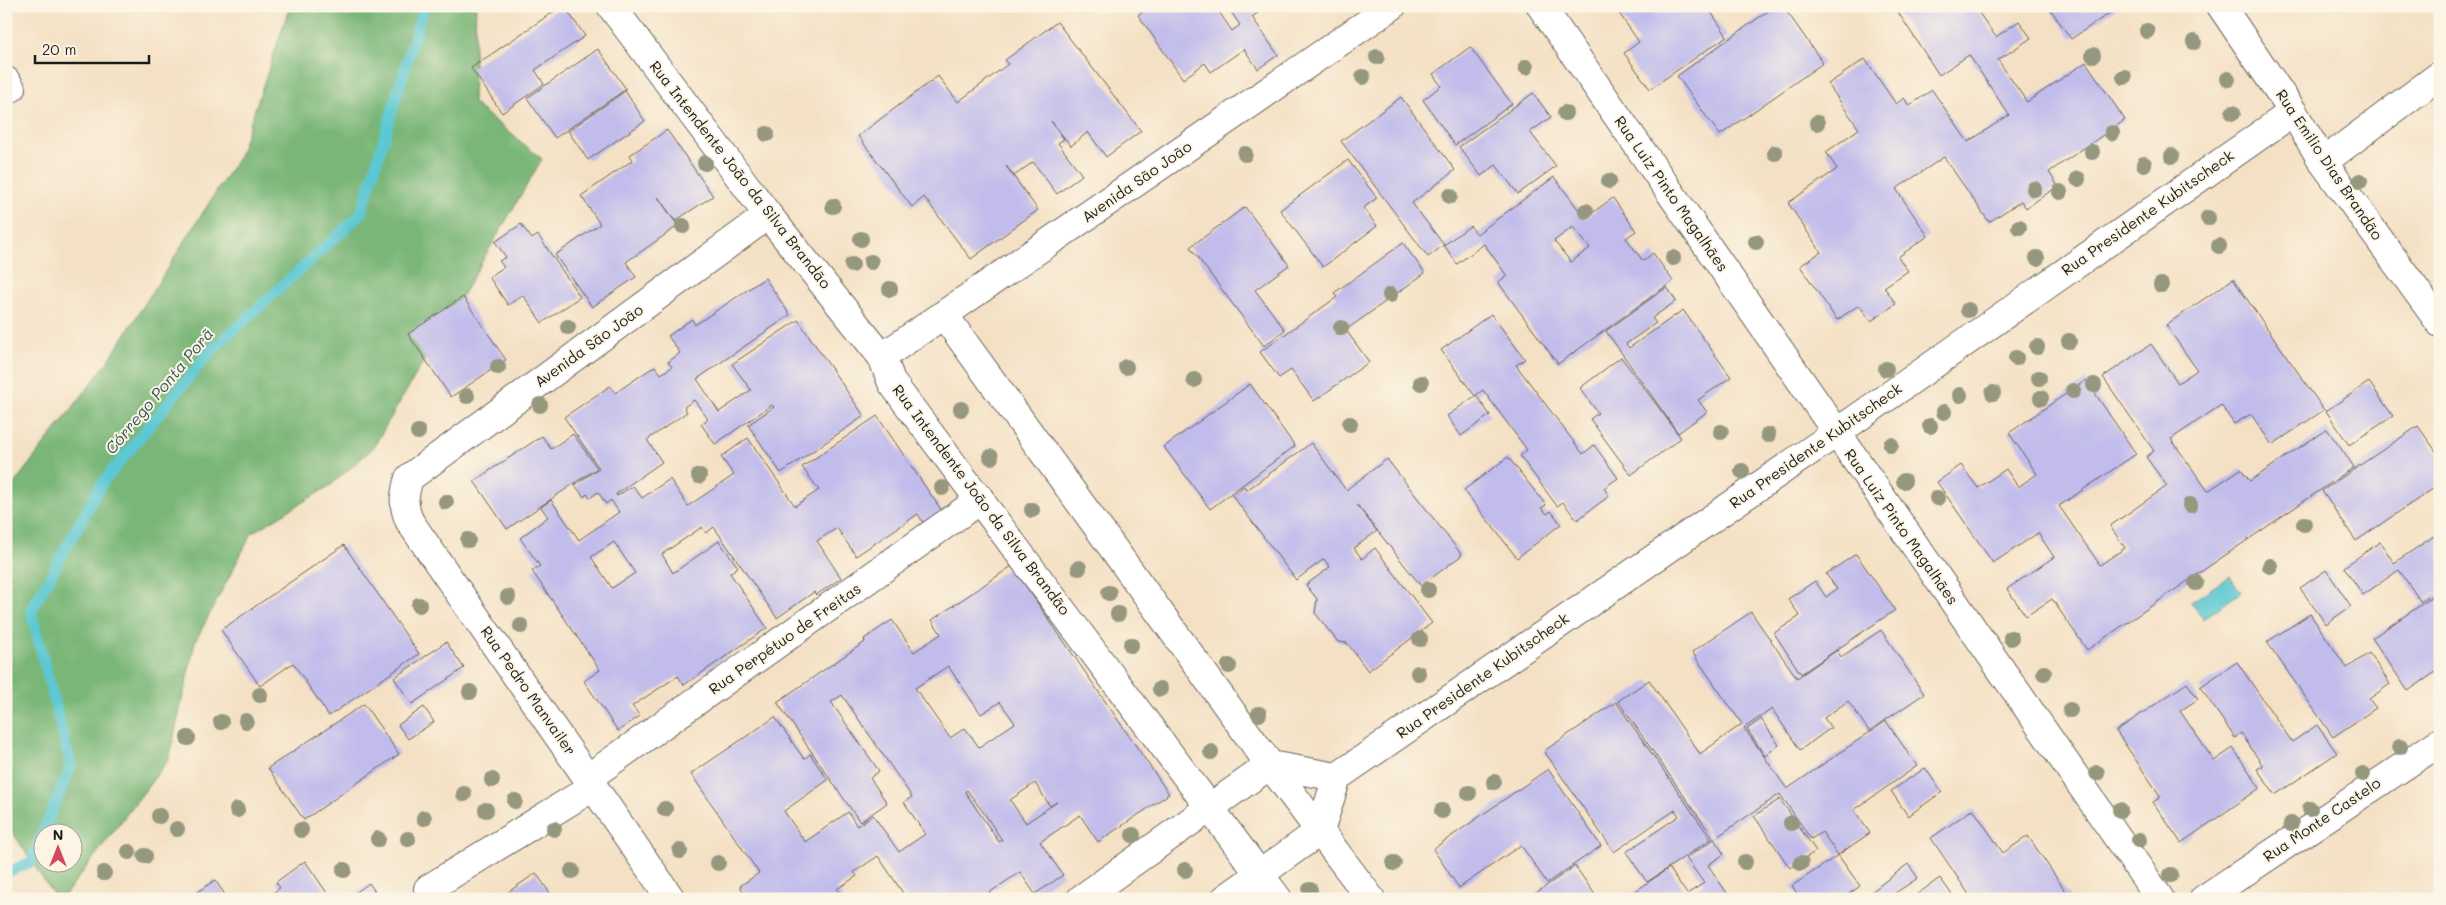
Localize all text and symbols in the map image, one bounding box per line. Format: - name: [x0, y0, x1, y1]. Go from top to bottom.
- scale bar: [35, 32, 149, 64]
- text: 20 m: [42, 39, 76, 59]
- street label: Rua Intendente João da Silva Brandão: [646, 56, 836, 292]
- street label: Rua Emilio Dias Brandão: [2272, 85, 2388, 244]
- street label: Rua Luiz Pinto Magalhães: [1610, 112, 1733, 275]
- street label: Avenida São João: [1078, 136, 1195, 227]
- street label: Rua Presidente Kubitscheck: [2057, 145, 2238, 280]
- street label: Avenida São João: [530, 299, 647, 391]
- water label: Córrego Ponta Porã: [100, 323, 218, 458]
- street label: Rua Presidente Kubitscheck: [1725, 378, 1906, 513]
- street label: Rua Intendente João da Silva Brandão: [888, 380, 1075, 619]
- street label: Rua Luiz Pinto Magalhães: [1840, 445, 1963, 608]
- street label: Rua Perpétuo de Freitas: [704, 578, 865, 698]
- street label: Rua Presidente Kubitscheck: [1392, 608, 1573, 743]
- street label: Rua Pedro Manvailer: [477, 622, 581, 759]
- street label: Rua Monte Castelo: [2259, 772, 2384, 866]
- north arrow: [32, 822, 82, 872]
- text: N: [53, 825, 63, 844]

